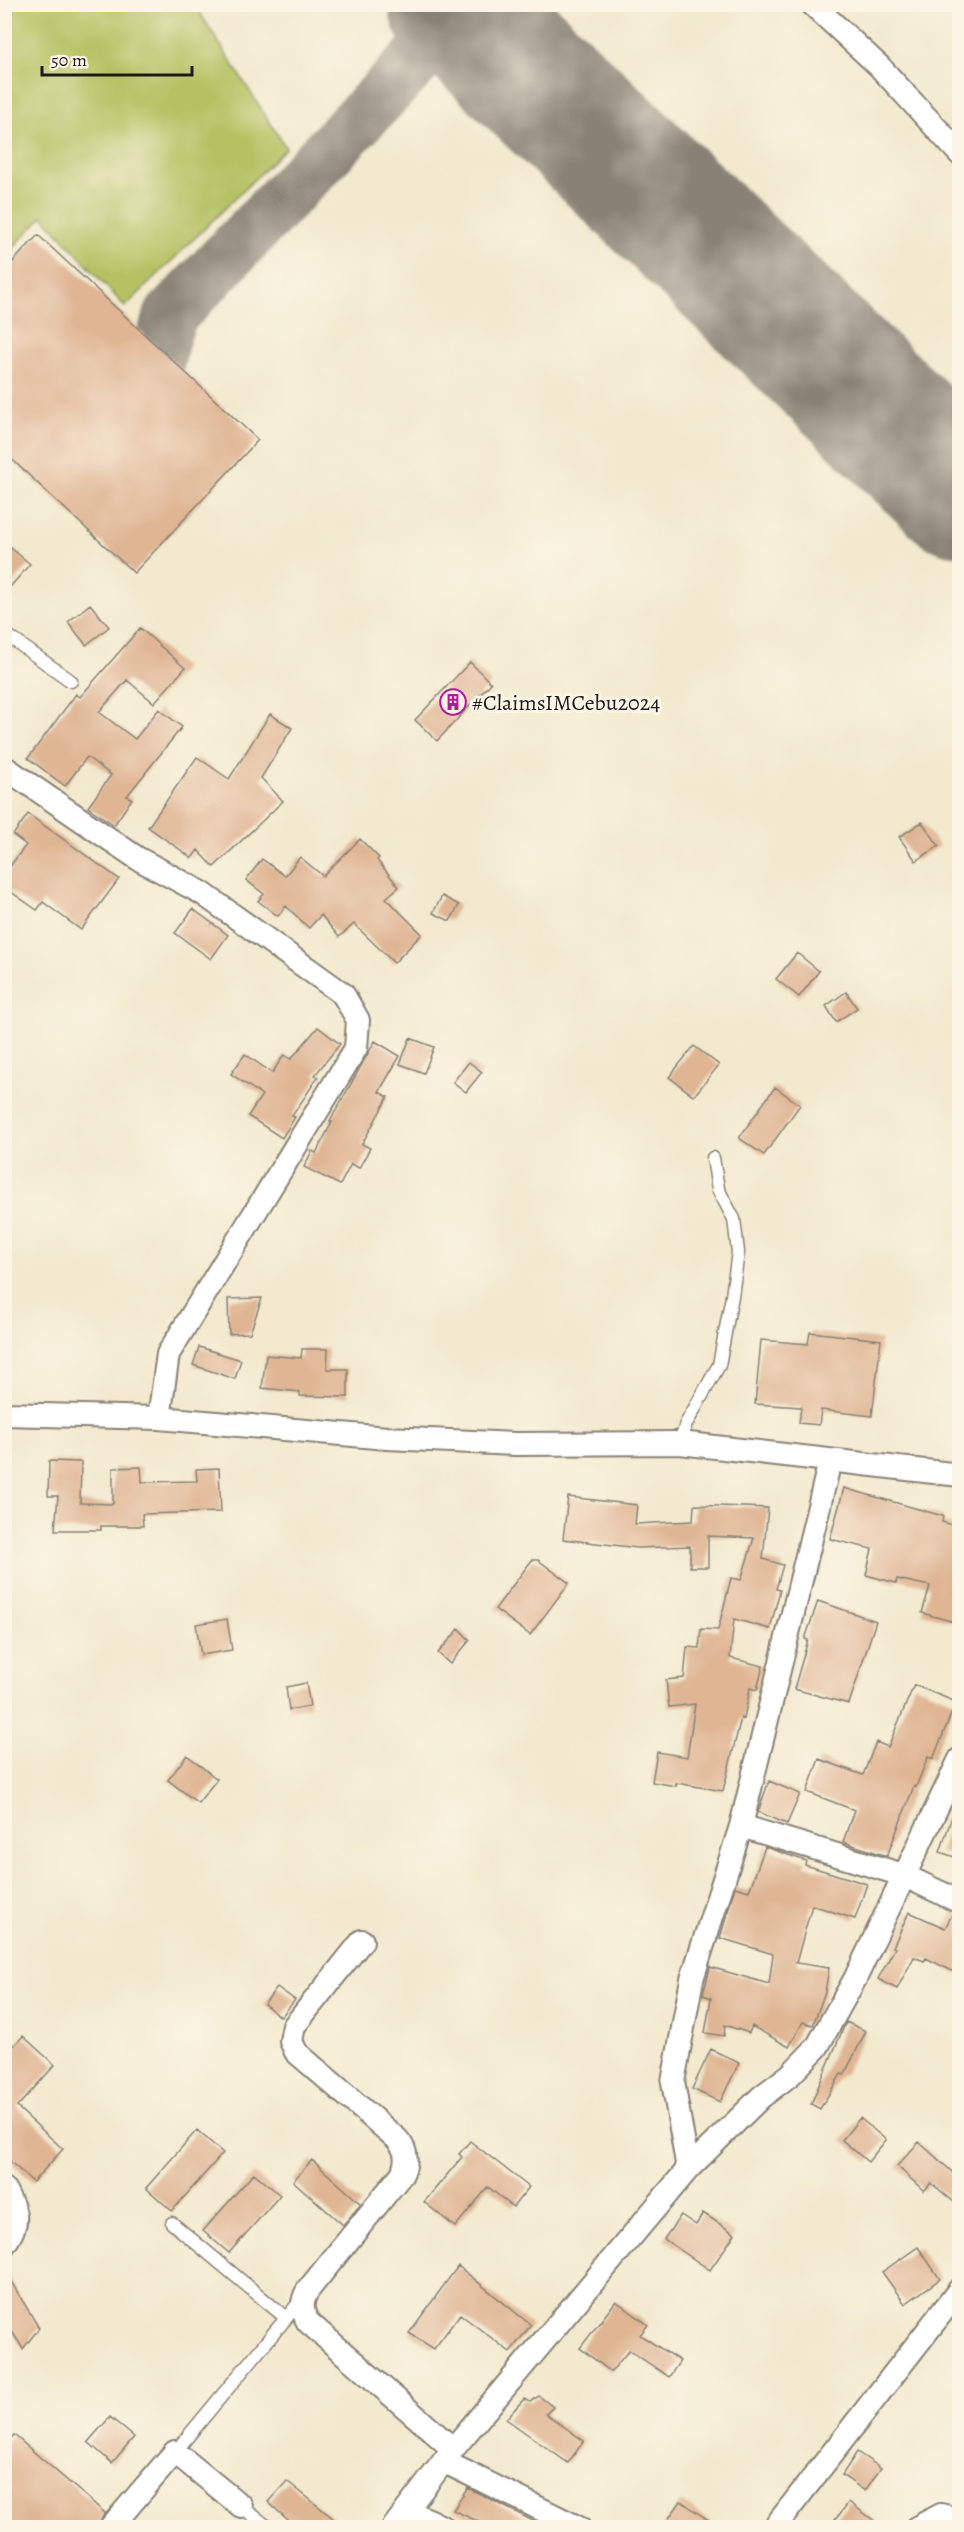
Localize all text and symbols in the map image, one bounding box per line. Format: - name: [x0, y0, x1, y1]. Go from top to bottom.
- scale bar: [42, 39, 192, 77]
- text: 50 m: [51, 48, 87, 72]
- building icon: #ClaimsIMCebu2024: [438, 687, 468, 717]
- place label: #ClaimsIMCebu2024: [472, 688, 660, 718]

